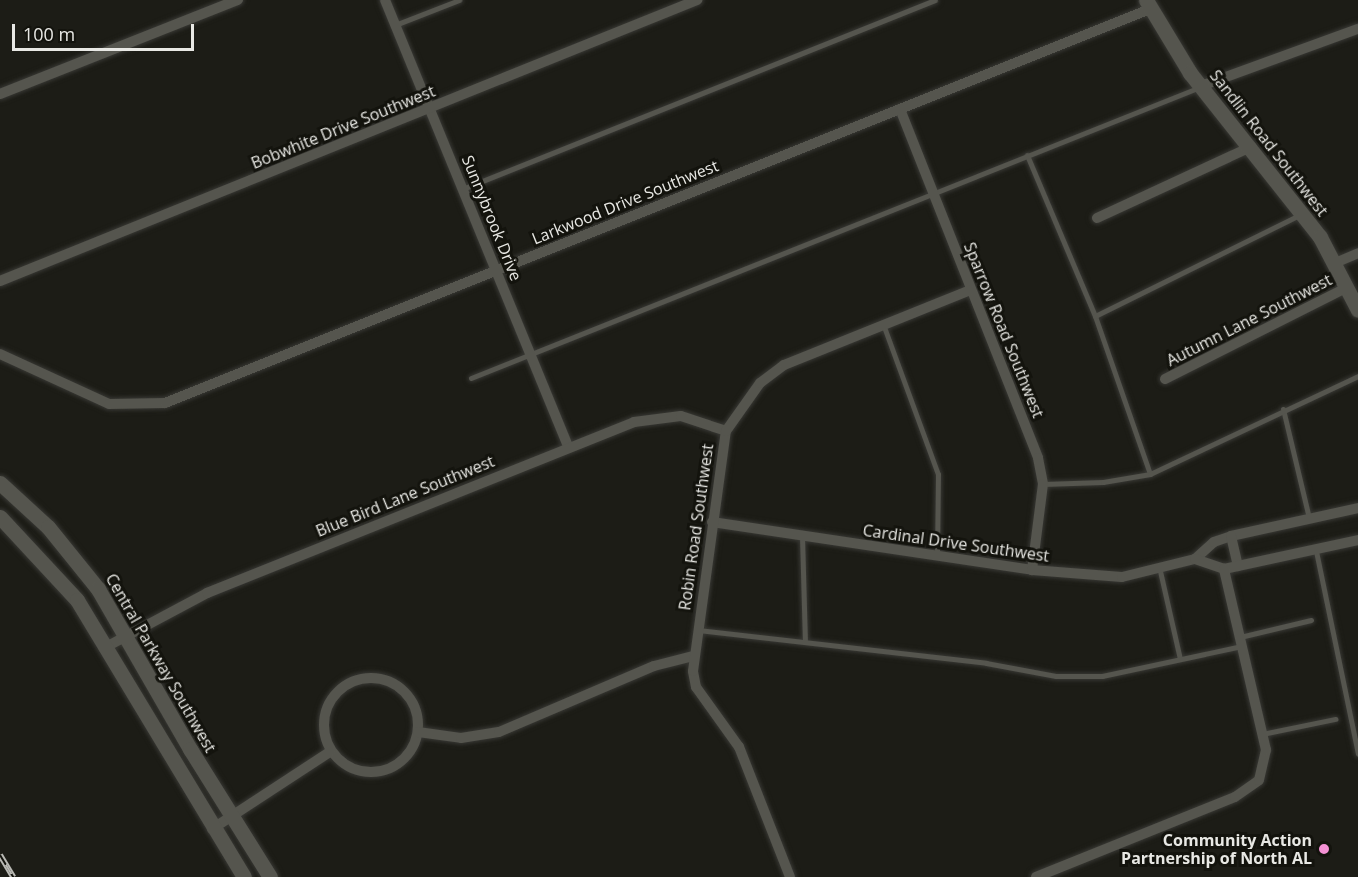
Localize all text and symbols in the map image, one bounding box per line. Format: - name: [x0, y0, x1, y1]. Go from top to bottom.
- scale bar: [15, 12, 196, 50]
- text: 100 m: [23, 22, 75, 46]
- street label: Sandlin Road Southwest: [1206, 66, 1332, 220]
- street label: Bobwhite Drive Southwest: [248, 81, 438, 173]
- street label: Sunnybrook Drive: [458, 152, 526, 284]
- street label: Larkwood Drive Southwest: [529, 156, 721, 248]
- street label: Sparrow Road Southwest: [960, 239, 1048, 421]
- street label: Autumn Lane Southwest: [1163, 270, 1335, 370]
- street label: Robin Road Southwest: [675, 442, 717, 612]
- street label: Blue Bird Lane Southwest: [313, 451, 497, 541]
- street label: Cardinal Drive Southwest: [862, 520, 1050, 566]
- street label: Central Parkway Southwest: [102, 570, 220, 756]
- place label: Community Action Partnership of North AL: [1121, 830, 1312, 868]
- marker: Community Action Partnership of North AL: [1317, 842, 1331, 856]

